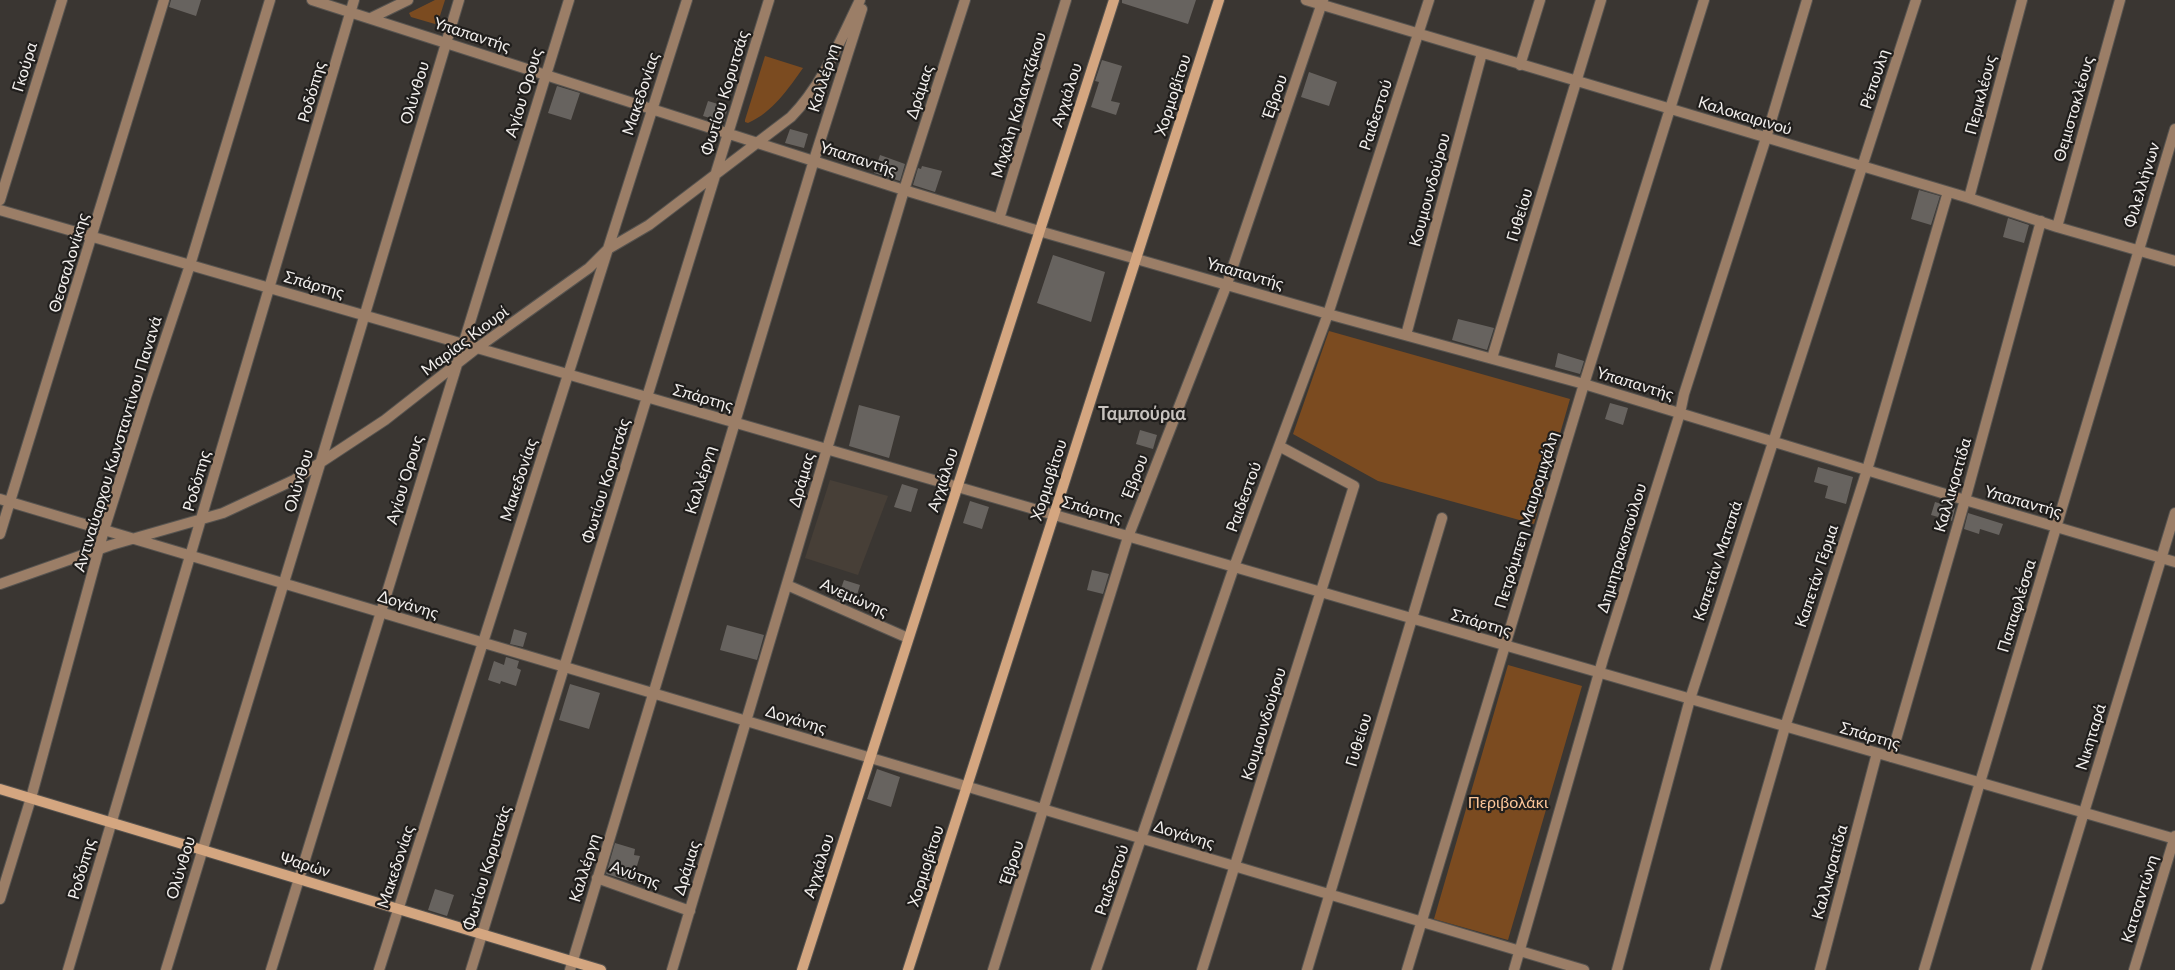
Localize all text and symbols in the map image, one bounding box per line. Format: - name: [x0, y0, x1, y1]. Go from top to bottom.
- street label: Υπαπαντής: [431, 14, 513, 56]
- street label: Φωτίου Κορυτσάς: [697, 28, 753, 158]
- street label: Μιχάλη Καλαντζάκου: [988, 30, 1050, 180]
- street label: Γκούρα: [8, 40, 42, 94]
- street label: Καλλέργη: [805, 41, 843, 115]
- street label: Αγίου Όρους: [501, 46, 547, 140]
- street label: Ρέπουλη: [1856, 47, 1894, 111]
- street label: Μακεδονίας: [619, 50, 663, 138]
- street label: Χορμοβίτου: [1151, 52, 1195, 138]
- street label: Περικλέους: [1961, 53, 2001, 137]
- street label: Θεμιστοκλέους: [2050, 54, 2098, 164]
- street label: Ροδόπης: [294, 59, 330, 125]
- street label: Ολύνθου: [396, 59, 434, 127]
- street label: Αγχιάλου: [1048, 61, 1086, 129]
- street label: Δράμας: [902, 63, 938, 121]
- street label: Έβρου: [1258, 72, 1292, 122]
- street label: Ραιδεστού: [1356, 77, 1396, 153]
- street label: Καλοκαιρινού: [1696, 93, 1794, 139]
- street label: Κουμουνδούρου: [1406, 131, 1454, 249]
- street label: Υπαπαντής: [817, 138, 899, 180]
- street label: Φιλελλήνων: [2120, 140, 2164, 230]
- street label: Γυθείου: [1503, 186, 1537, 244]
- street label: Θεσσαλονίκης: [45, 211, 93, 315]
- street label: Υπαπαντής: [1204, 254, 1286, 294]
- street label: Σπάρτης: [282, 267, 346, 303]
- street label: Μαρίας Κιουρί: [418, 302, 512, 380]
- street label: Αντιναύαρχου Κωνσταντίνου Πανανά: [70, 314, 166, 574]
- street label: Υπαπαντής: [1594, 363, 1676, 405]
- street label: Σπάρτης: [671, 380, 735, 416]
- district label: Ταμπούρια: [1098, 403, 1186, 425]
- street label: Φωτίου Κορυτσάς: [578, 416, 634, 546]
- street label: Πετρόμπεη Μαυρομιχάλη: [1491, 429, 1563, 611]
- street label: Αγίου Όρους: [382, 433, 428, 527]
- street label: Καλλικρατίδα: [1930, 435, 1976, 535]
- street label: Μακεδονίας: [497, 436, 541, 524]
- street label: Χορμοβίτου: [1027, 437, 1071, 523]
- street label: Καλλέργη: [682, 443, 720, 517]
- street label: Αγχιάλου: [924, 446, 962, 514]
- street label: Ολύνθου: [280, 447, 318, 515]
- street label: Ροδόπης: [179, 448, 215, 514]
- street label: Δράμας: [785, 451, 819, 509]
- street label: Έβρου: [1118, 452, 1152, 502]
- street label: Ραιδεστού: [1222, 459, 1266, 535]
- street label: Δημητρακοπούλου: [1593, 481, 1651, 615]
- street label: Υπαπαντής: [1982, 482, 2064, 522]
- street label: Σπάρτης: [1060, 492, 1124, 528]
- street label: Καπετάν Ματαπά: [1690, 499, 1746, 623]
- street label: Καπετάν Γέρμα: [1791, 522, 1843, 630]
- street label: Παπαφλέσσα: [1994, 557, 2040, 655]
- street label: Ανεμώνης: [817, 575, 891, 621]
- street label: Δογάνης: [375, 587, 441, 623]
- street label: Σπάρτης: [1449, 605, 1513, 641]
- street label: Κουμουνδούρου: [1238, 665, 1290, 783]
- street label: Νικηταρά: [2072, 701, 2110, 773]
- street label: Δογάνης: [763, 702, 829, 738]
- street label: Γυθείου: [1342, 711, 1376, 769]
- street label: Σπάρτης: [1838, 718, 1902, 754]
- park label: Περιβολάκι: [1468, 793, 1548, 813]
- street label: Φωτίου Κορυτσάς: [459, 803, 515, 933]
- street label: Δογάνης: [1151, 817, 1217, 853]
- street label: Καλλικρατίδα: [1808, 822, 1852, 922]
- street label: Μακεδονίας: [374, 823, 418, 911]
- street label: Χορμοβίτου: [904, 823, 948, 909]
- street label: Καλλέργη: [566, 831, 604, 905]
- street label: Αγχιάλου: [800, 832, 838, 900]
- street label: Ολύνθου: [162, 834, 200, 902]
- street label: Ροδόπης: [64, 836, 100, 902]
- street label: Έβρου: [996, 838, 1028, 888]
- street label: Δράμας: [670, 839, 704, 897]
- street label: Ραιδεστού: [1091, 842, 1133, 918]
- street label: Ψαρών: [278, 848, 332, 882]
- street label: Κατσαντώνη: [2118, 853, 2162, 945]
- street label: Ανύτης: [608, 857, 662, 893]

